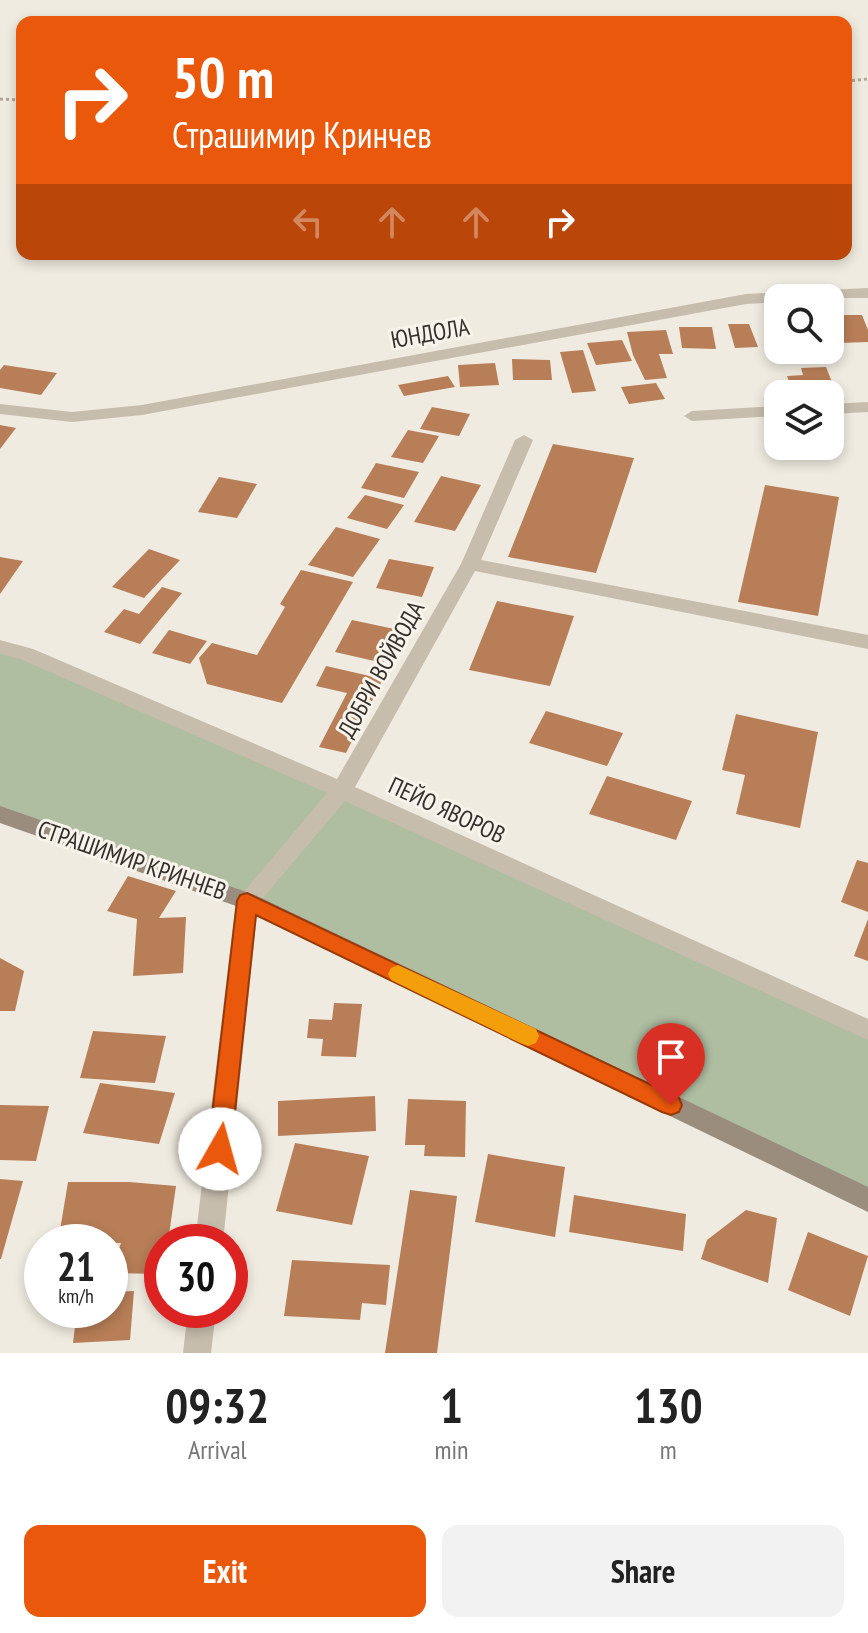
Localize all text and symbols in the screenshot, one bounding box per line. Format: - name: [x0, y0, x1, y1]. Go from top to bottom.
- text: 50 m: [172, 41, 274, 113]
- icon: right: [40, 48, 144, 152]
- text: Страшимир Кринчев: [172, 111, 432, 158]
- icon: left: [286, 200, 330, 244]
- icon: ahead: [370, 200, 414, 244]
- icon: ahead: [454, 200, 498, 244]
- icon: right: [538, 200, 582, 244]
- map controls: [764, 284, 844, 460]
- button: search: [764, 284, 844, 364]
- street label: ЮНДОЛА: [388, 311, 472, 355]
- button: layers: [764, 380, 844, 460]
- street label: ДОБРИ ВОЙВОДА: [331, 595, 432, 743]
- street label: ПЕЙО ЯВОРОВ: [384, 770, 510, 850]
- street label: СТРАШИМИР КРИНЧЕВ: [34, 813, 230, 907]
- pin: [637, 1023, 705, 1105]
- icon: arrive: [649, 1035, 693, 1079]
- position arrow: [178, 1107, 262, 1191]
- speed limit sign: 30: [144, 1224, 248, 1328]
- text: 21: [57, 1240, 95, 1292]
- text: km/h: [58, 1283, 94, 1309]
- text: 09:32: [165, 1374, 269, 1436]
- text: 1: [440, 1374, 463, 1436]
- text: 130: [634, 1374, 703, 1436]
- text: Arrival: [188, 1433, 247, 1466]
- text: min: [434, 1433, 468, 1466]
- text: m: [660, 1433, 677, 1466]
- button: Exit: [24, 1525, 426, 1617]
- button: Share: [442, 1525, 844, 1617]

